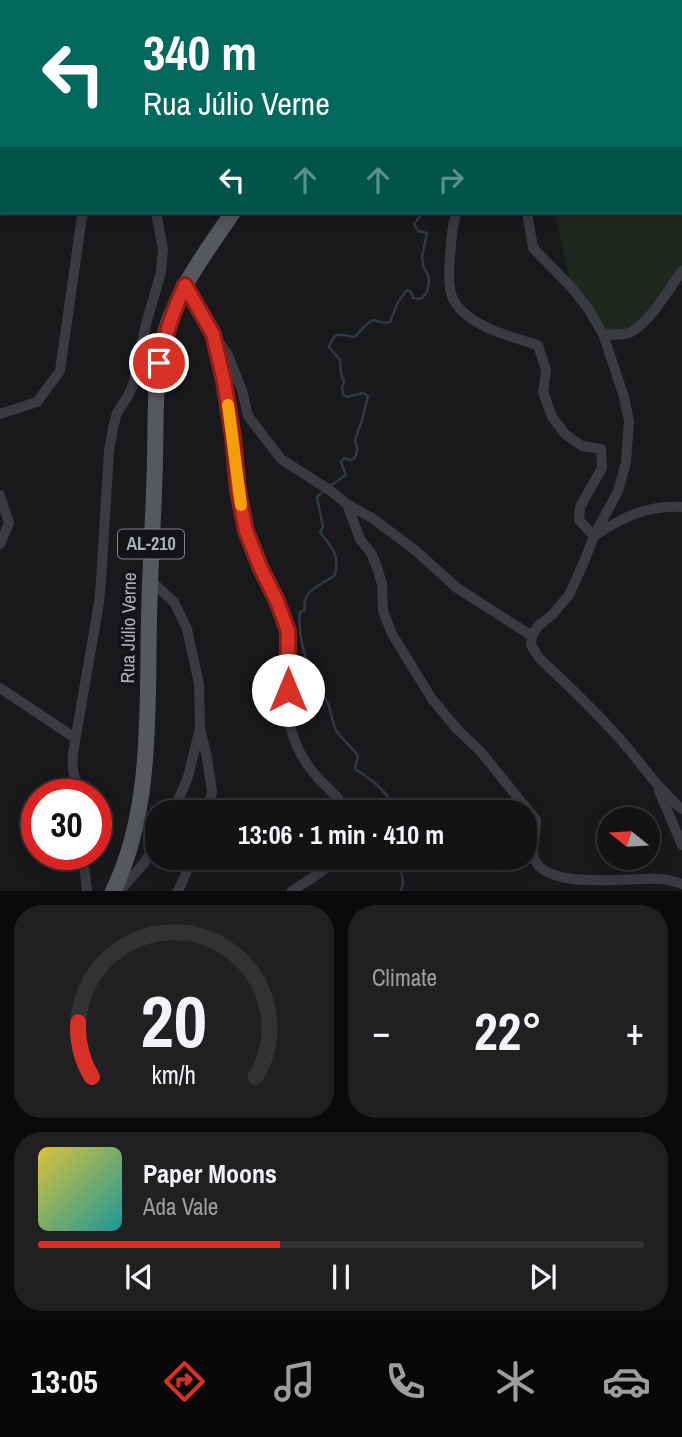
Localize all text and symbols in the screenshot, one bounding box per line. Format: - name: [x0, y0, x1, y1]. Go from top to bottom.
- text: 340 m: [143, 19, 257, 85]
- icon: left: [28, 28, 119, 119]
- text: Rua Júlio Verne: [143, 82, 330, 125]
- icon: left: [213, 161, 251, 199]
- icon: ahead: [286, 161, 324, 199]
- icon: ahead: [359, 161, 397, 199]
- icon: right: [432, 161, 470, 199]
- pin: [129, 333, 189, 393]
- icon: arrive: [140, 344, 178, 382]
- road number: AL-210: [118, 530, 184, 558]
- street label: Rua Júlio Verne: [114, 572, 142, 684]
- position arrow: [251, 653, 325, 727]
- speed limit sign: 30: [21, 779, 112, 870]
- north arrow: [597, 807, 660, 870]
- map controls: [597, 807, 660, 870]
- text: 13:06 · 1 min · 410 m: [238, 817, 444, 852]
- text: Climate: [372, 962, 437, 993]
- text: 20: [141, 973, 207, 1071]
- text: 22°: [474, 996, 542, 1066]
- text: −: [372, 1006, 390, 1057]
- text: +: [626, 1006, 644, 1057]
- text: km/h: [152, 1058, 196, 1092]
- text: Paper Moons: [143, 1156, 277, 1191]
- text: Ada Vale: [143, 1191, 218, 1222]
- icon: previous: [120, 1258, 158, 1296]
- icon: pause: [322, 1258, 360, 1296]
- icon: next: [524, 1258, 562, 1296]
- icon: directions: [160, 1357, 209, 1406]
- icon: music: [270, 1357, 319, 1406]
- icon: phone: [381, 1357, 430, 1406]
- icon: climate: [491, 1357, 540, 1406]
- icon: car: [602, 1357, 651, 1406]
- text: 13:05: [31, 1360, 98, 1403]

